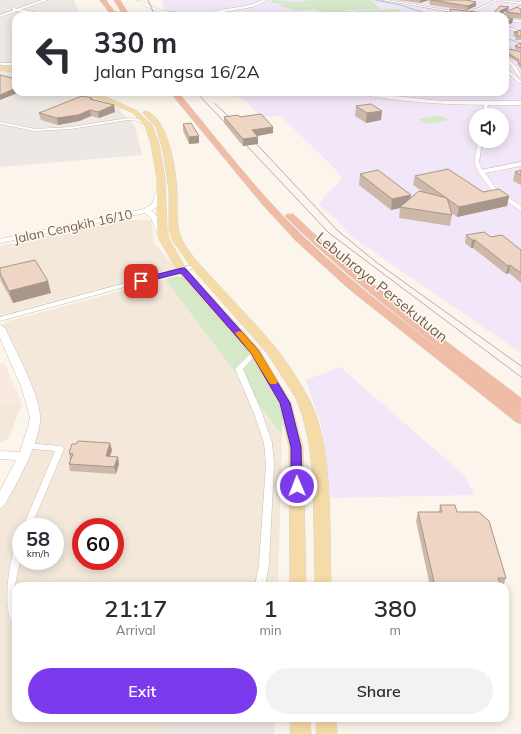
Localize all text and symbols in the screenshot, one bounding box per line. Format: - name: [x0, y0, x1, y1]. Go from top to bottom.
- text: 330 m: [94, 25, 177, 60]
- icon: left: [28, 28, 80, 80]
- text: Jalan Pangsa 16/2A: [94, 60, 260, 83]
- map controls: [469, 108, 509, 148]
- button: sound: [469, 108, 509, 148]
- street label: Jalan Cengkih 16/10: [12, 206, 134, 246]
- street label: Lebuhraya Persekutuan: [312, 228, 452, 346]
- pin: [124, 264, 158, 298]
- icon: arrive: [130, 270, 152, 292]
- position arrow: [276, 465, 318, 507]
- speed limit sign: 60: [72, 518, 124, 570]
- text: 58: [26, 526, 50, 551]
- text: km/h: [27, 547, 49, 560]
- text: 21:17: [104, 593, 167, 623]
- text: 1: [263, 593, 278, 623]
- text: 380: [374, 593, 417, 623]
- text: Arrival: [116, 622, 156, 638]
- text: min: [259, 622, 282, 638]
- text: m: [390, 622, 401, 638]
- button: Exit: [28, 668, 257, 714]
- button: Share: [265, 668, 493, 714]

